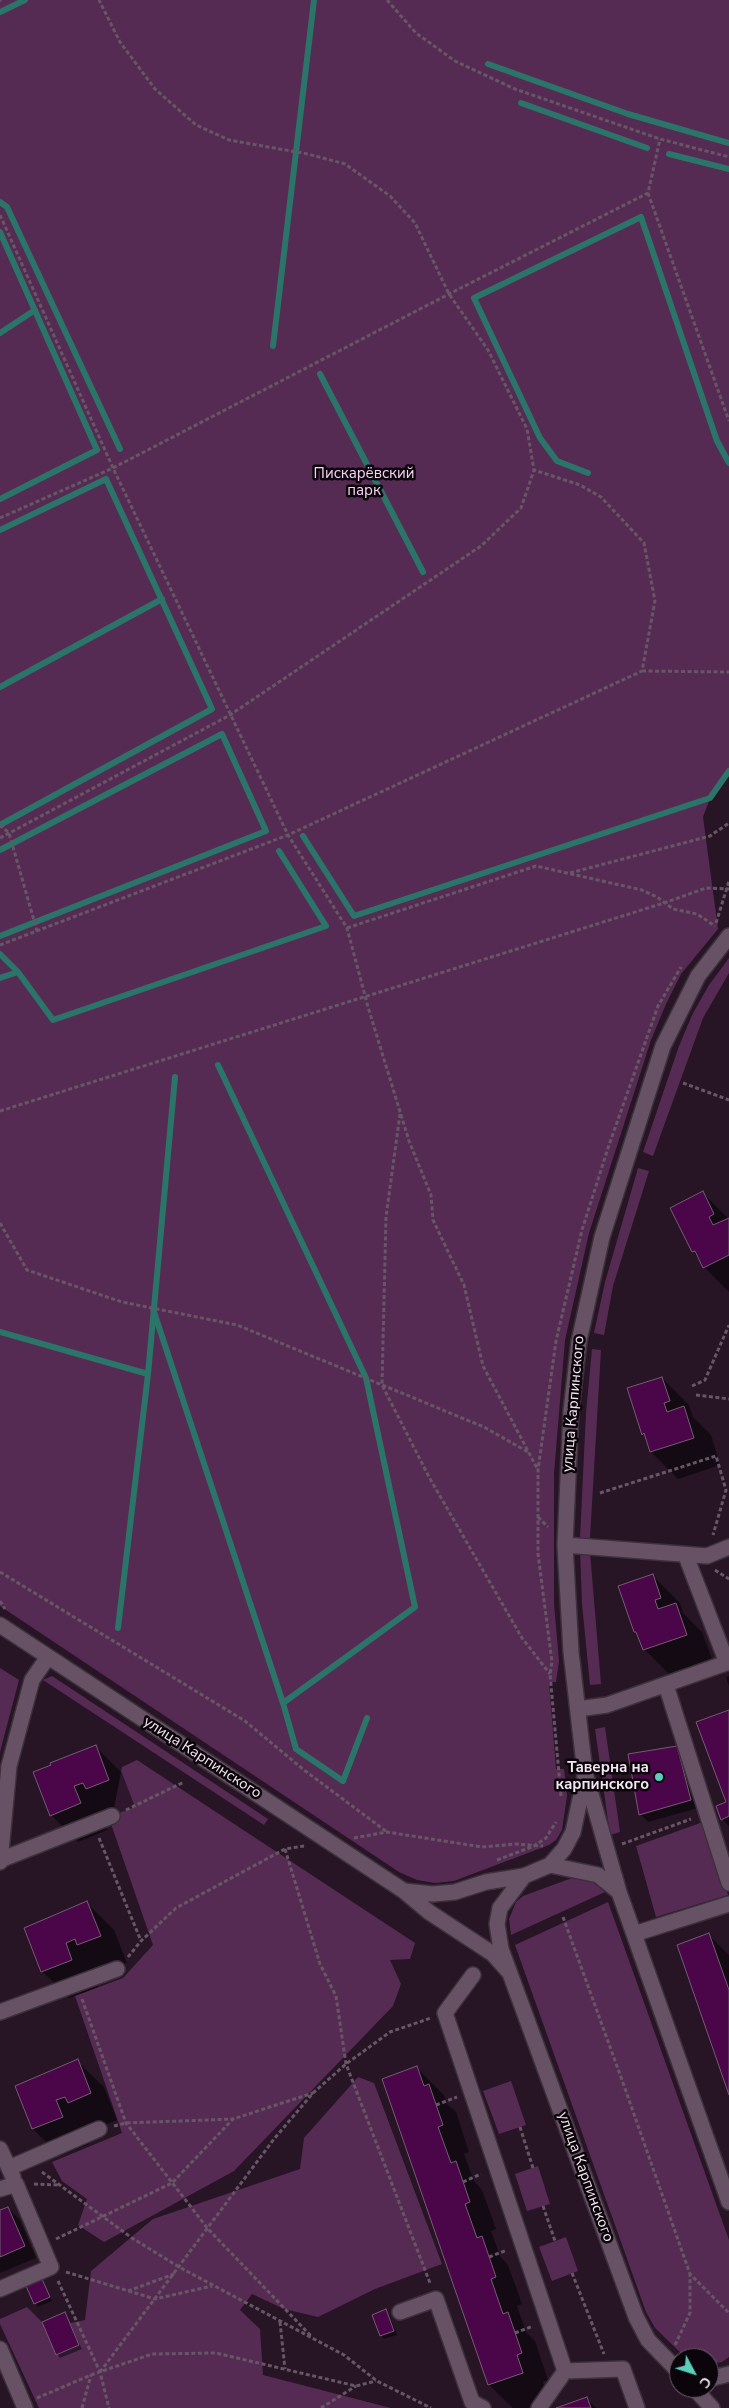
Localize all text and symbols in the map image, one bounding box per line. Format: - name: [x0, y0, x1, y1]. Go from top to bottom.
- park label: Пискарёвский парк: [314, 465, 414, 500]
- street label: улица Карпинского: [559, 1335, 589, 1473]
- street label: улица Карпинского: [140, 1713, 264, 1803]
- place label: Таверна на карпинского: [556, 1759, 649, 1794]
- marker: Таверна на карпинского: [653, 1771, 665, 1783]
- street label: улица Карпинского: [553, 2110, 617, 2244]
- north arrow: [669, 2348, 719, 2398]
- text: С: [695, 2373, 715, 2392]

